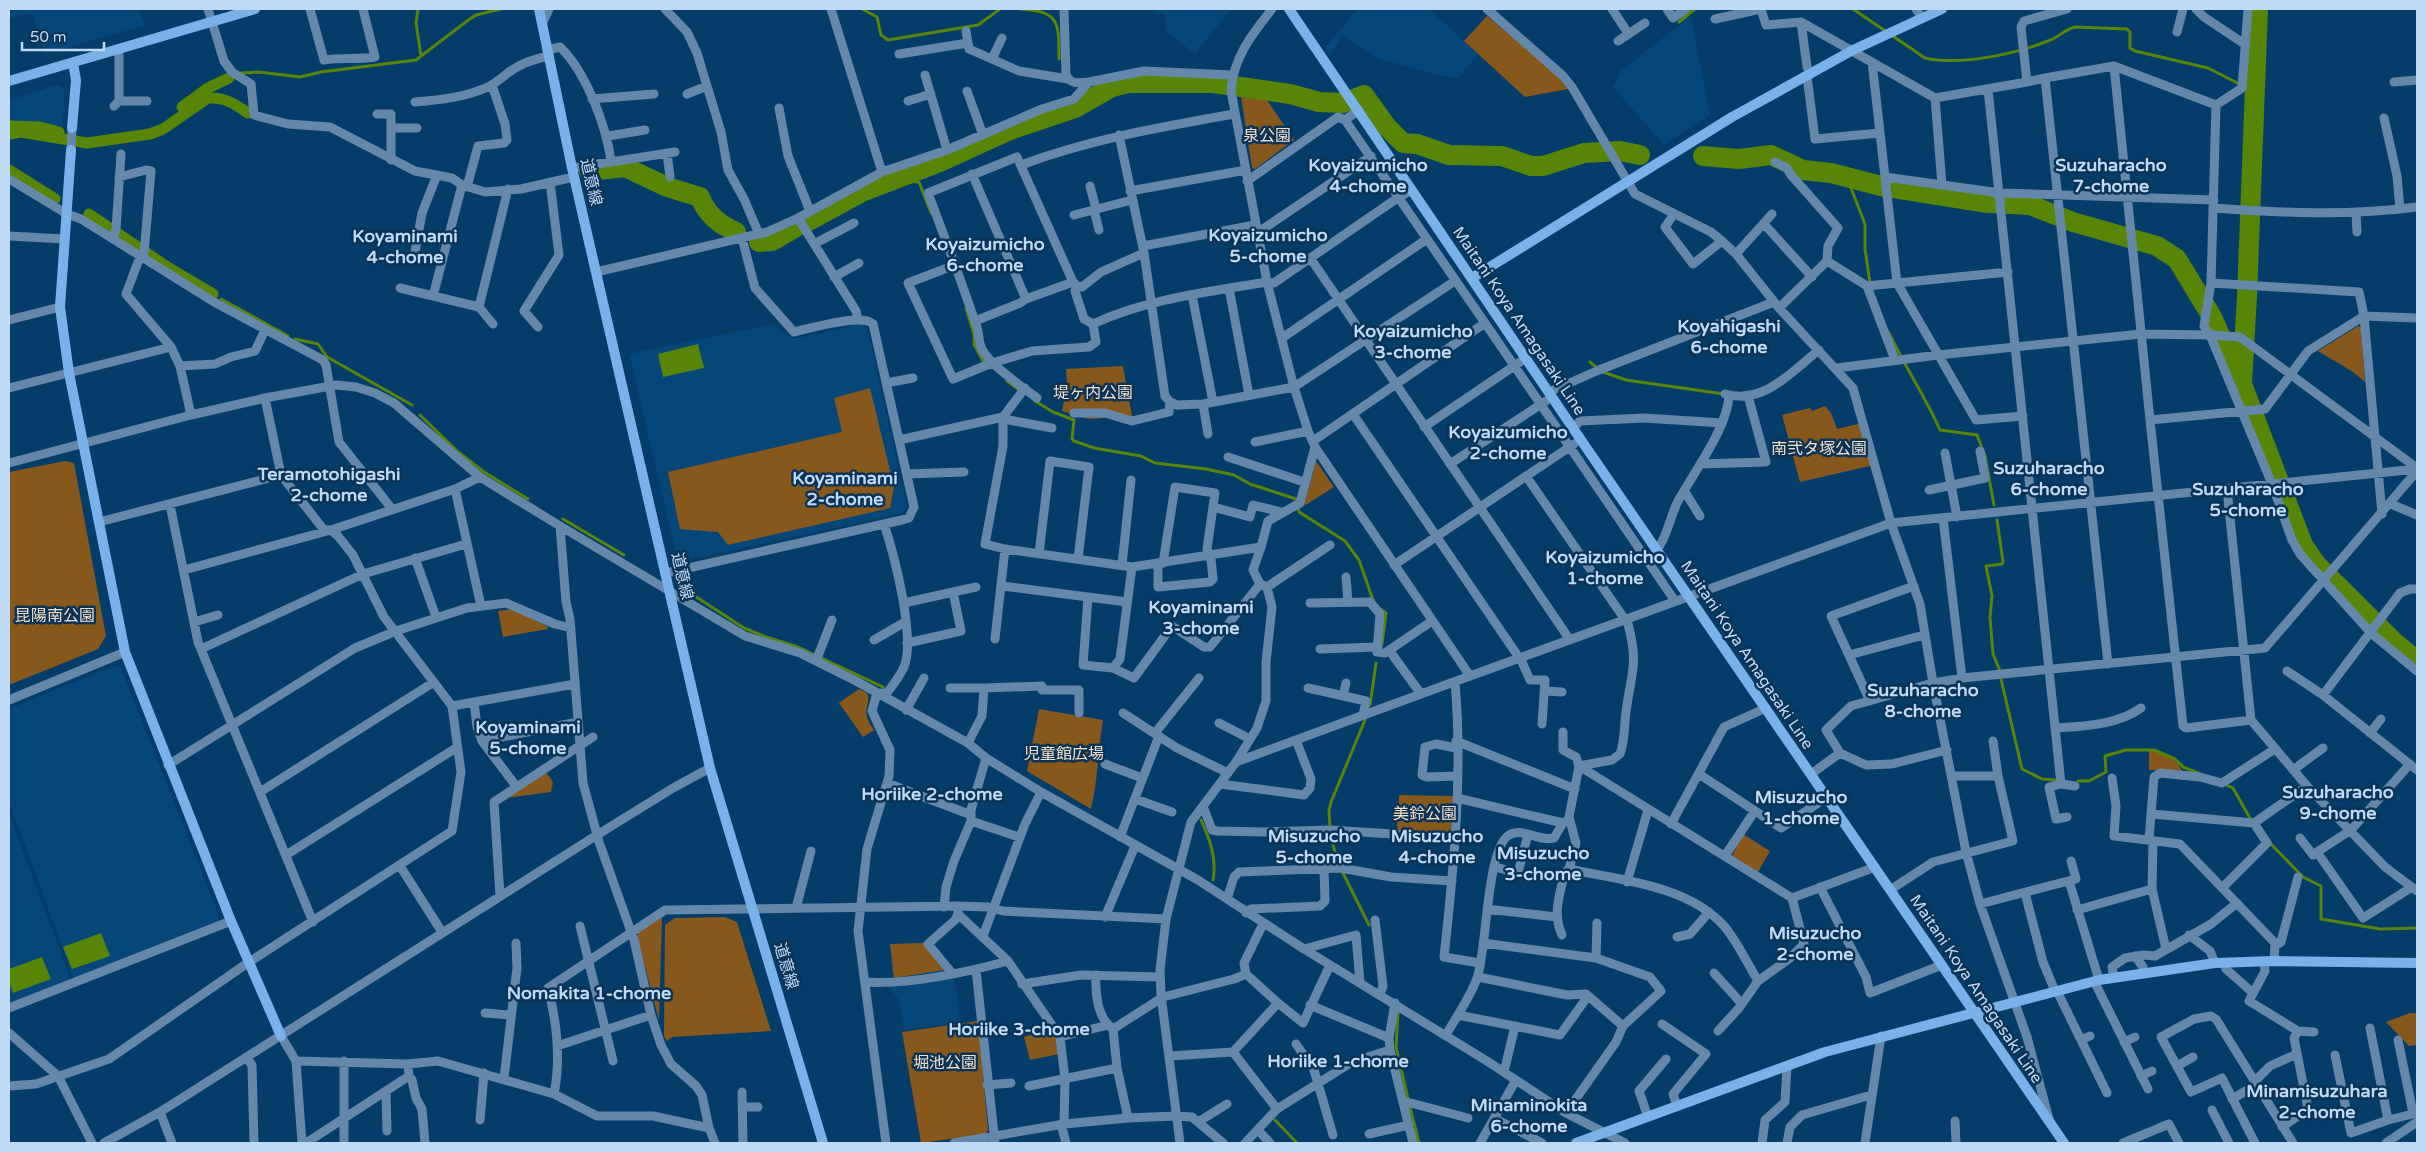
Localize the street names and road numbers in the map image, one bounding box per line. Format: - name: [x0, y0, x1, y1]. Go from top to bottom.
- street label: 道意線: [576, 156, 606, 208]
- street label: Maitani Koya Amagasaki Line: [1448, 223, 1590, 419]
- street label: 道意線: [667, 550, 697, 602]
- street label: Maitani Koya Amagasaki Line: [1676, 557, 1818, 753]
- street label: Maitani Koya Amagasaki Line: [1905, 891, 2047, 1087]
- street label: 道意線: [769, 940, 803, 992]

